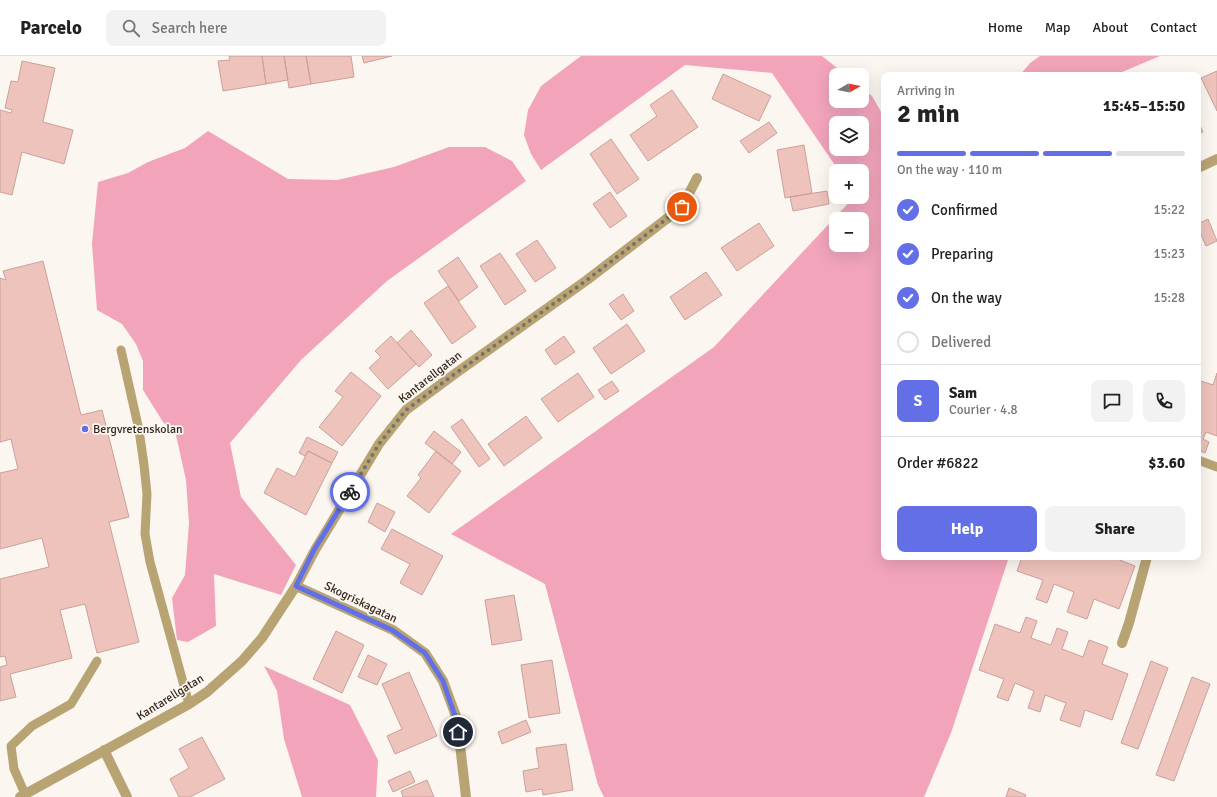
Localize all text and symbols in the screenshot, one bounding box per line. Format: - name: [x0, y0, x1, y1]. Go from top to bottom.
- search box: [106, 10, 386, 46]
- text: Parcelo: [20, 16, 82, 40]
- icon: search: [120, 17, 142, 39]
- text: Search here: [152, 19, 227, 37]
- text: Home: [988, 19, 1023, 36]
- text: Map: [1045, 19, 1070, 36]
- text: About: [1092, 19, 1128, 36]
- text: Contact: [1150, 19, 1197, 36]
- north arrow: [829, 68, 869, 108]
- map controls: [829, 68, 869, 252]
- text: Arriving in: [897, 83, 955, 99]
- text: 15:45–15:50: [1103, 97, 1185, 115]
- text: 2 min: [897, 98, 960, 130]
- button: layers: [829, 116, 869, 156]
- text: On the way · 110 m: [897, 162, 1002, 178]
- button: +: [829, 164, 869, 204]
- pin: [665, 190, 699, 224]
- icon: bag: [671, 196, 693, 218]
- icon: check: [897, 199, 919, 221]
- text: Confirmed: [931, 201, 998, 219]
- text: 15:22: [1153, 202, 1185, 218]
- button: −: [829, 212, 869, 252]
- icon: check: [897, 243, 919, 265]
- text: Preparing: [931, 245, 994, 263]
- text: 15:23: [1153, 246, 1185, 262]
- icon: check: [897, 287, 919, 309]
- text: On the way: [931, 289, 1002, 307]
- text: 15:28: [1153, 290, 1185, 306]
- text: Delivered: [931, 333, 991, 351]
- street label: Kantarellgatan: [396, 348, 465, 407]
- button: chat: [1091, 380, 1133, 422]
- button: phone: [1143, 380, 1185, 422]
- text: Sam: [949, 384, 977, 402]
- text: S: [914, 392, 922, 410]
- text: Courier · 4.8: [949, 402, 1018, 418]
- place label: Bergvretenskolan: [93, 422, 183, 437]
- marker: Bergvretenskolan: [80, 424, 90, 434]
- text: Order #6822: [897, 454, 979, 472]
- text: $3.60: [1148, 454, 1185, 472]
- courier: [330, 472, 370, 512]
- icon: bike: [339, 481, 361, 503]
- button: Help: [897, 506, 1037, 552]
- button: Share: [1045, 506, 1185, 552]
- street label: Skogriskagatan: [322, 578, 400, 627]
- street label: Kantarellgatan: [134, 671, 207, 724]
- pin: [441, 715, 475, 749]
- icon: home: [447, 721, 469, 743]

